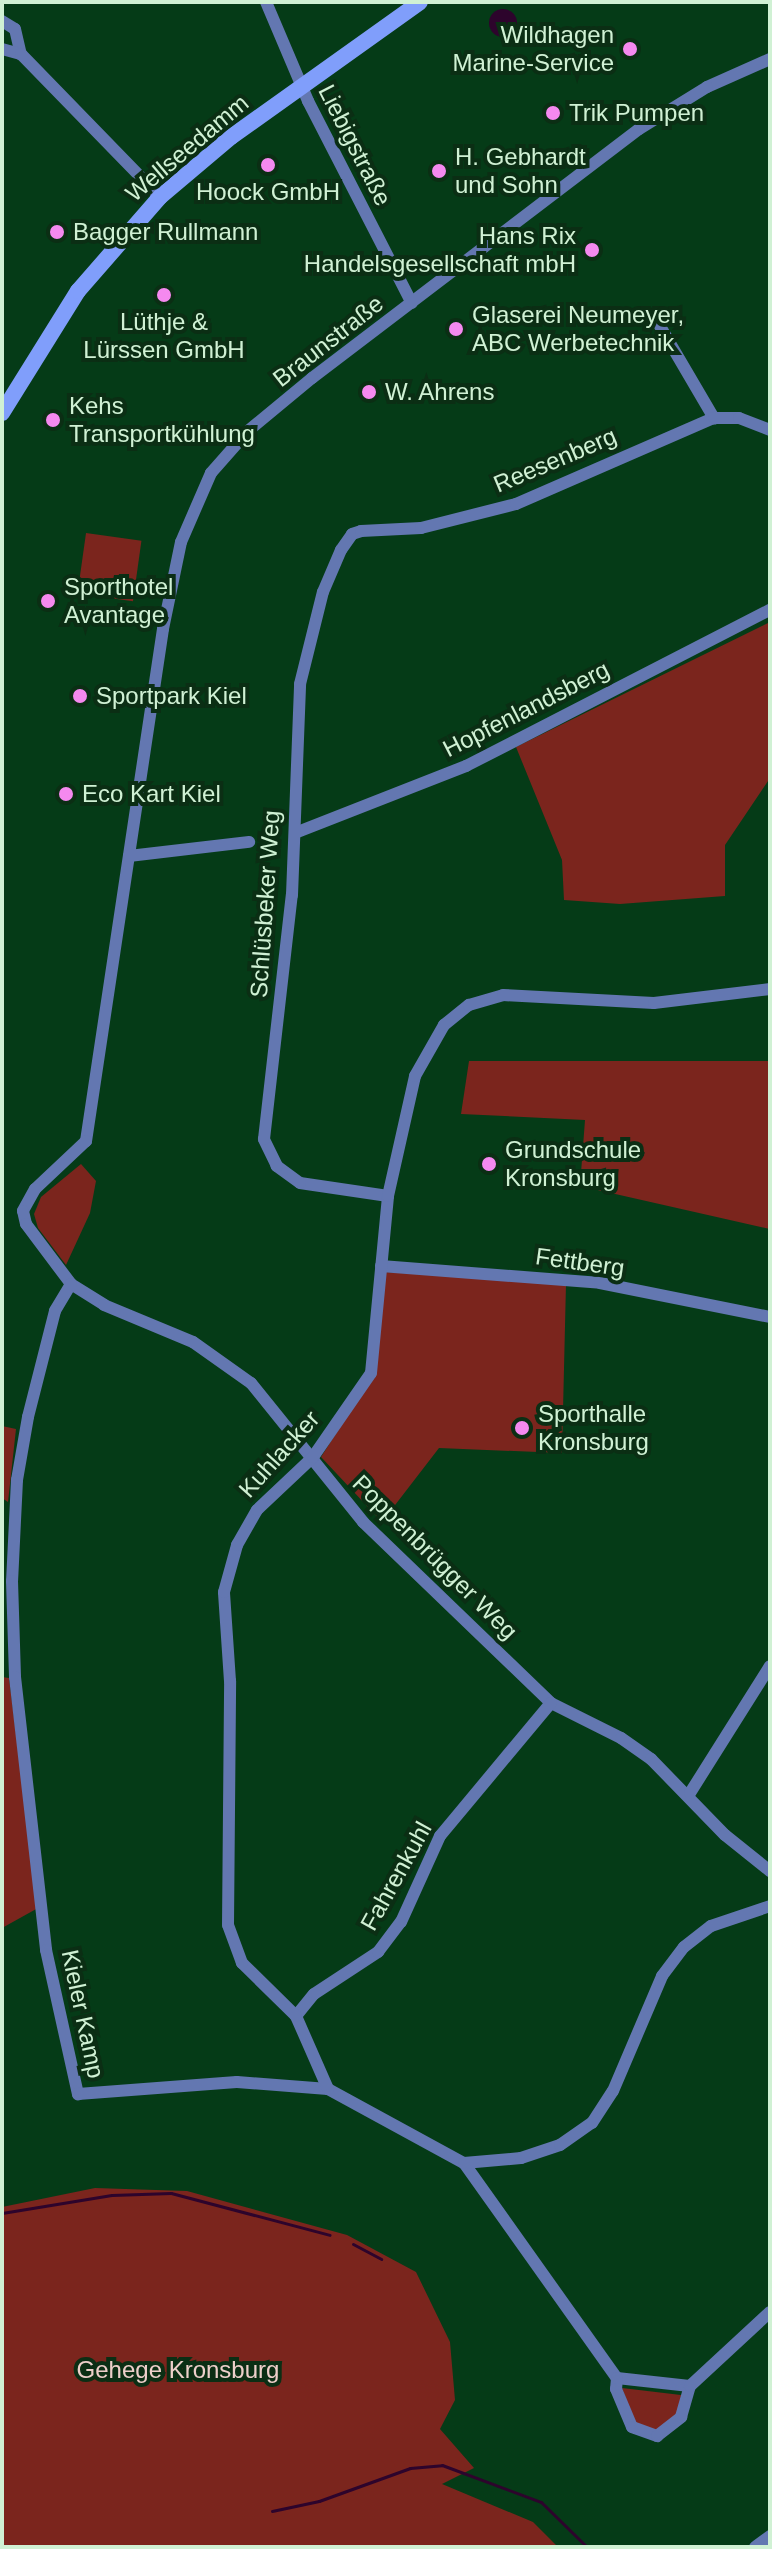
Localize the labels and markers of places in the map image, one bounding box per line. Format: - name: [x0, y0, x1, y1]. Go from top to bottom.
- place label: Wildhagen Marine-Service: [453, 21, 614, 77]
- marker: Wildhagen Marine-Service: [621, 40, 639, 58]
- place label: Trik Pumpen: [569, 99, 704, 127]
- marker: Trik Pumpen: [544, 104, 562, 122]
- place label: H. Gebhardt und Sohn: [455, 143, 586, 199]
- marker: Hoock GmbH: [259, 156, 277, 174]
- marker: H. Gebhardt und Sohn: [430, 162, 448, 180]
- place label: Hoock GmbH: [196, 178, 340, 206]
- place label: Bagger Rullmann: [73, 218, 258, 246]
- place label: Hans Rix Handelsgesellschaft mbH: [304, 222, 576, 278]
- marker: Bagger Rullmann: [48, 223, 66, 241]
- marker: Hans Rix Handelsgesellschaft mbH: [583, 241, 601, 259]
- marker: Lüthje & Lürssen GmbH: [155, 286, 173, 304]
- place label: Glaserei Neumeyer, ABC Werbetechnik: [472, 301, 684, 357]
- place label: Lüthje & Lürssen GmbH: [83, 308, 245, 364]
- marker: Glaserei Neumeyer, ABC Werbetechnik: [447, 320, 465, 338]
- place label: W. Ahrens: [385, 378, 496, 406]
- marker: W. Ahrens: [360, 383, 378, 401]
- place label: Kehs Transportkühlung: [69, 392, 255, 448]
- marker: Kehs Transportkühlung: [44, 411, 62, 429]
- place label: Sporthotel Avantage: [64, 573, 173, 629]
- marker: Sporthotel Avantage: [39, 592, 57, 610]
- place label: Sportpark Kiel: [96, 682, 247, 710]
- marker: Sportpark Kiel: [71, 687, 89, 705]
- place label: Eco Kart Kiel: [82, 780, 221, 808]
- marker: Eco Kart Kiel: [57, 785, 75, 803]
- place label: Grundschule Kronsburg: [505, 1136, 641, 1192]
- marker: Grundschule Kronsburg: [480, 1155, 498, 1173]
- place label: Sporthalle Kronsburg: [538, 1400, 649, 1456]
- marker: Sporthalle Kronsburg: [513, 1419, 531, 1437]

